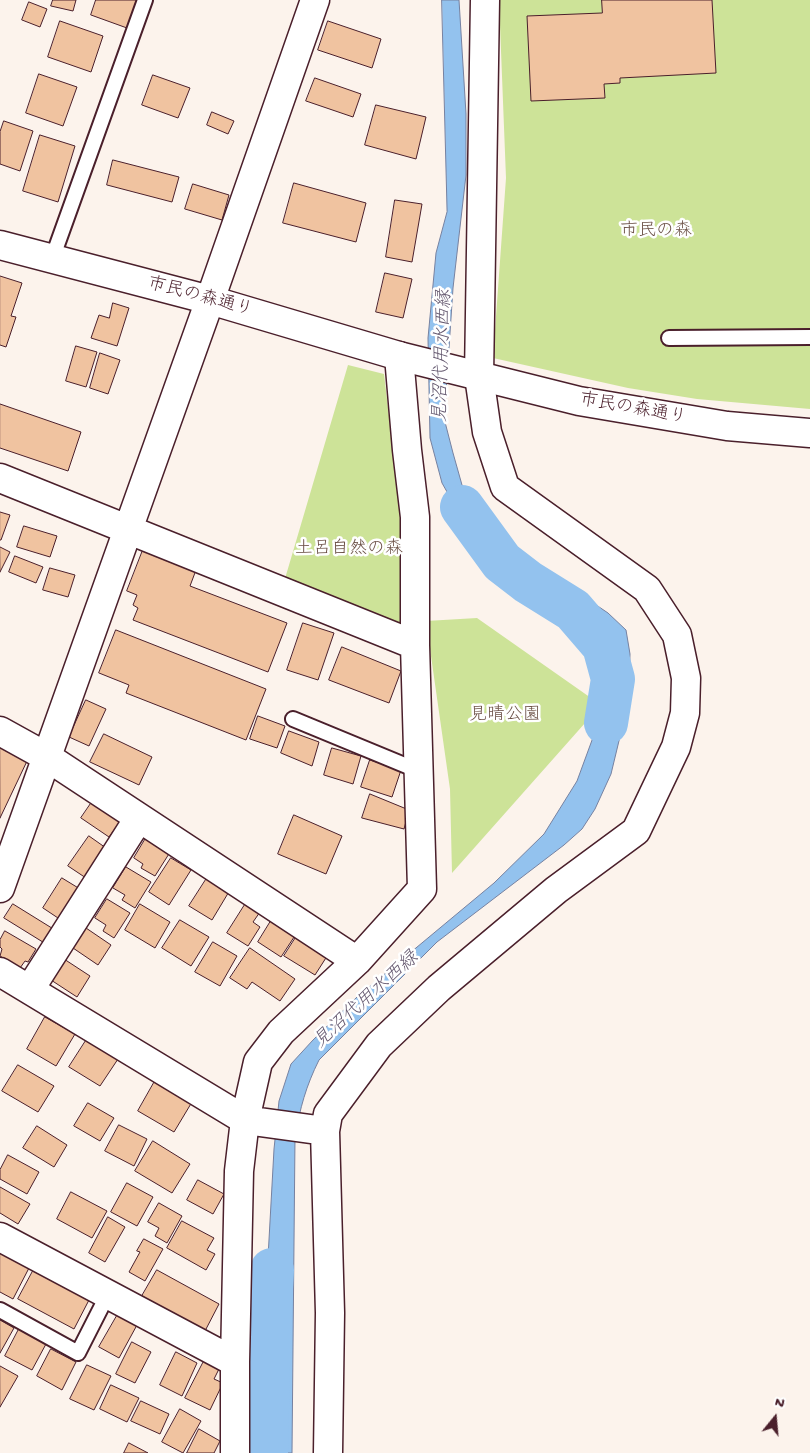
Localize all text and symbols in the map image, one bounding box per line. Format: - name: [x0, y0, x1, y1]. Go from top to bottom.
- park label: 市民の森: [620, 221, 692, 243]
- street label: 市民の森通り: [145, 274, 255, 322]
- water label: 見沼代用水西縁: [430, 289, 458, 423]
- street label: 市民の森通り: [578, 390, 688, 430]
- park label: 土呂自然の森: [295, 539, 403, 561]
- park label: 見晴公園: [469, 705, 541, 727]
- water label: 見沼代用水西緑: [310, 948, 424, 1054]
- north arrow: [750, 1393, 800, 1443]
- text: N: [773, 1394, 786, 1413]

